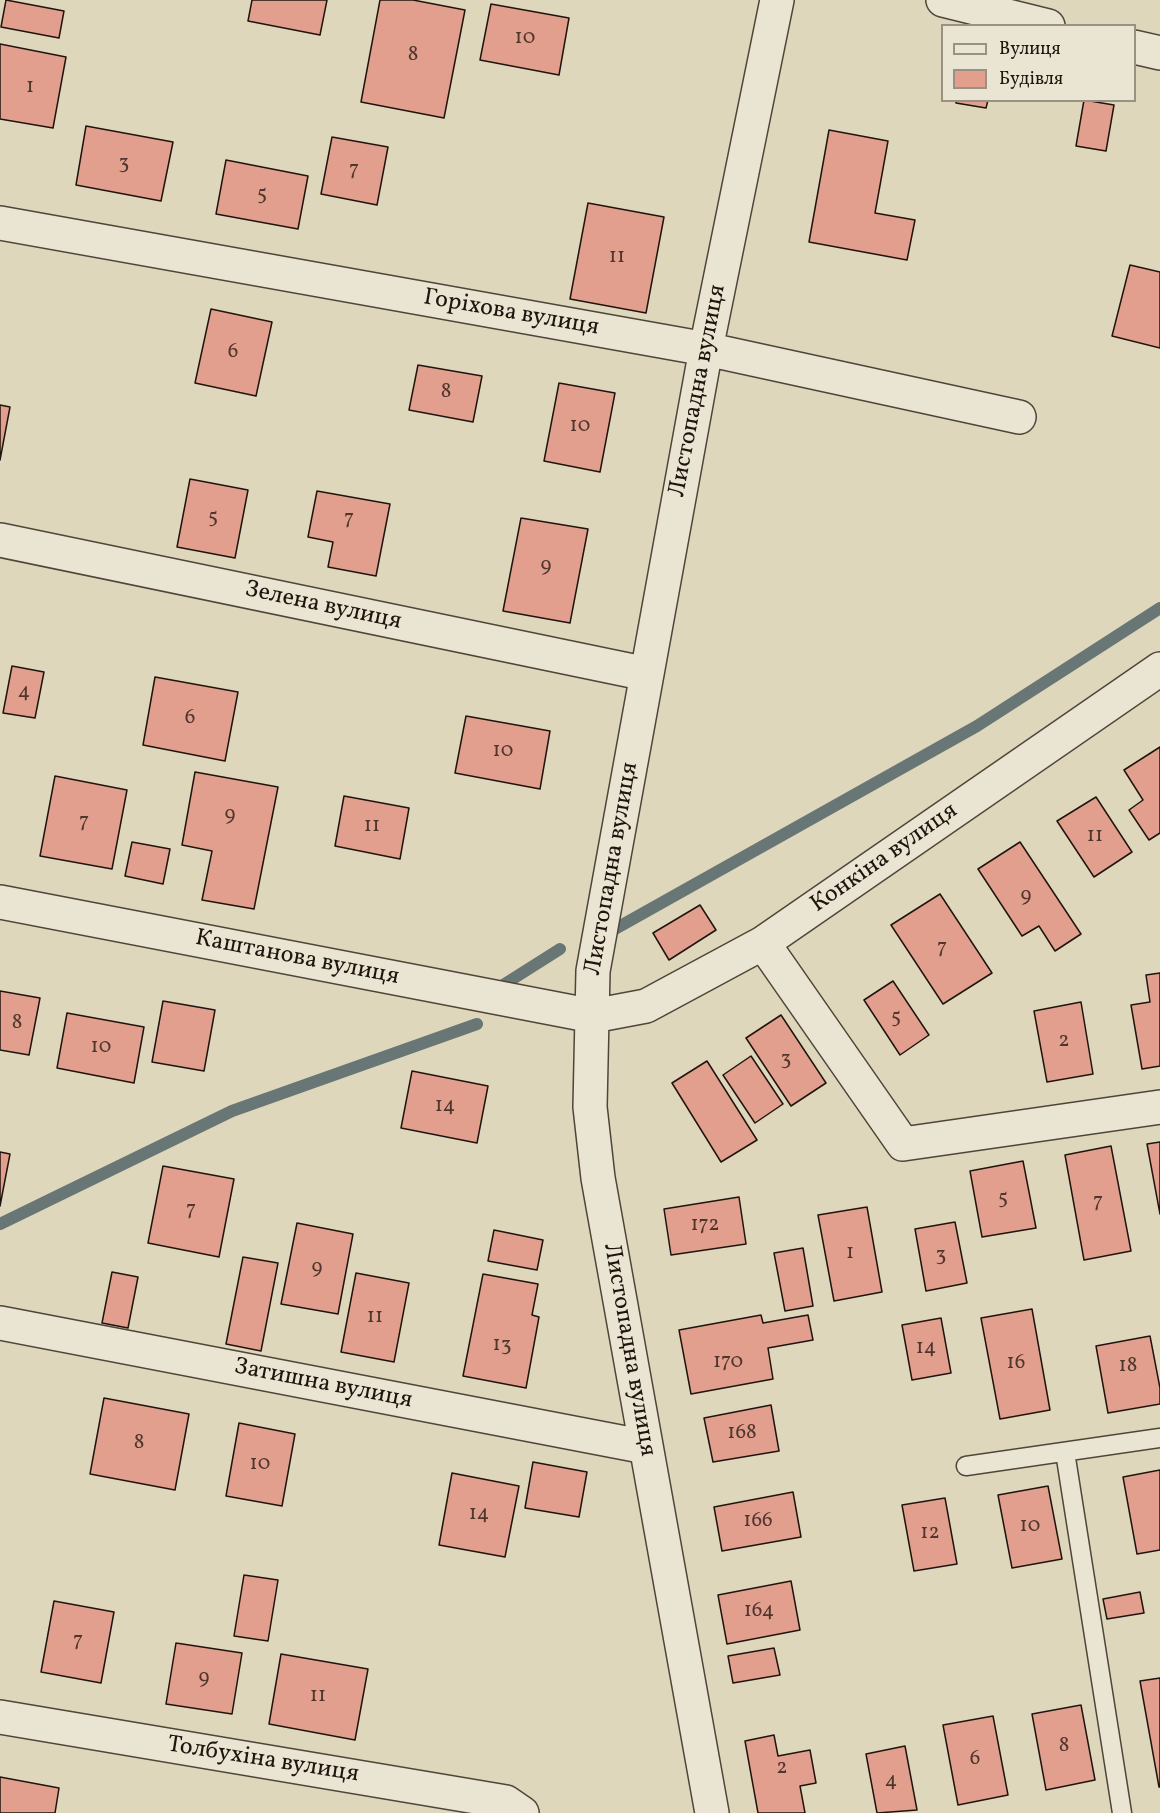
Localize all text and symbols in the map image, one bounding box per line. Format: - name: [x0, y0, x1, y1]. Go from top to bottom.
- legend: [941, 24, 1136, 102]
- house number: 10: [515, 26, 535, 52]
- text: Вулиця: [999, 37, 1061, 62]
- house number: 8: [408, 43, 418, 69]
- text: Будівля: [999, 67, 1063, 92]
- house number: 1: [26, 75, 34, 101]
- house number: 3: [119, 151, 129, 177]
- house number: 7: [349, 158, 359, 184]
- house number: 5: [257, 182, 267, 208]
- house number: 11: [609, 245, 625, 271]
- street label: Листопадна вулиця: [664, 282, 734, 500]
- street label: Горіхова вулиця: [421, 284, 601, 344]
- house number: 6: [228, 340, 238, 366]
- house number: 8: [441, 380, 451, 406]
- house number: 10: [570, 414, 590, 440]
- house number: 5: [208, 505, 218, 531]
- house number: 7: [344, 507, 354, 533]
- house number: 9: [541, 554, 551, 580]
- street label: Зелена вулиця: [242, 576, 404, 638]
- house number: 4: [18, 680, 30, 706]
- house number: 6: [185, 706, 195, 732]
- house number: 10: [493, 739, 513, 765]
- street label: Листопадна вулиця: [580, 760, 646, 978]
- street label: Конкіна вулиця: [806, 798, 964, 920]
- house number: 9: [225, 803, 235, 829]
- house number: 7: [79, 810, 89, 836]
- house number: 11: [364, 814, 380, 840]
- house number: 11: [1087, 824, 1103, 850]
- house number: 9: [1021, 884, 1031, 910]
- street label: Каштанова вулиця: [193, 925, 401, 993]
- house number: 7: [937, 936, 947, 962]
- house number: 5: [891, 1005, 901, 1031]
- house number: 8: [12, 1011, 22, 1037]
- house number: 2: [1058, 1029, 1070, 1055]
- house number: 10: [91, 1035, 111, 1061]
- house number: 3: [781, 1047, 791, 1073]
- house number: 14: [435, 1094, 455, 1120]
- house number: 5: [998, 1186, 1008, 1212]
- house number: 7: [1093, 1190, 1103, 1216]
- house number: 7: [186, 1198, 196, 1224]
- house number: 172: [690, 1213, 720, 1239]
- street label: Листопадна вулиця: [595, 1241, 661, 1459]
- house number: 1: [846, 1241, 854, 1267]
- house number: 3: [936, 1243, 946, 1269]
- house number: 9: [312, 1256, 322, 1282]
- house number: 11: [367, 1305, 383, 1331]
- house number: 13: [493, 1333, 511, 1359]
- house number: 14: [916, 1336, 936, 1362]
- house number: 170: [713, 1350, 743, 1376]
- house number: 16: [1007, 1351, 1025, 1377]
- street label: Затишна вулиця: [231, 1354, 415, 1416]
- house number: 18: [1119, 1354, 1137, 1380]
- house number: 168: [727, 1421, 757, 1447]
- house number: 8: [134, 1431, 144, 1457]
- house number: 10: [250, 1452, 270, 1478]
- house number: 14: [469, 1502, 489, 1528]
- house number: 166: [743, 1509, 773, 1535]
- house number: 10: [1020, 1514, 1040, 1540]
- house number: 12: [920, 1521, 940, 1547]
- house number: 164: [744, 1599, 774, 1625]
- house number: 7: [73, 1629, 83, 1655]
- house number: 9: [199, 1666, 209, 1692]
- house number: 11: [310, 1684, 326, 1710]
- street label: Толбухіна вулиця: [165, 1732, 361, 1790]
- house number: 8: [1059, 1734, 1069, 1760]
- house number: 6: [970, 1747, 980, 1773]
- house number: 2: [776, 1756, 788, 1782]
- house number: 4: [885, 1769, 897, 1795]

